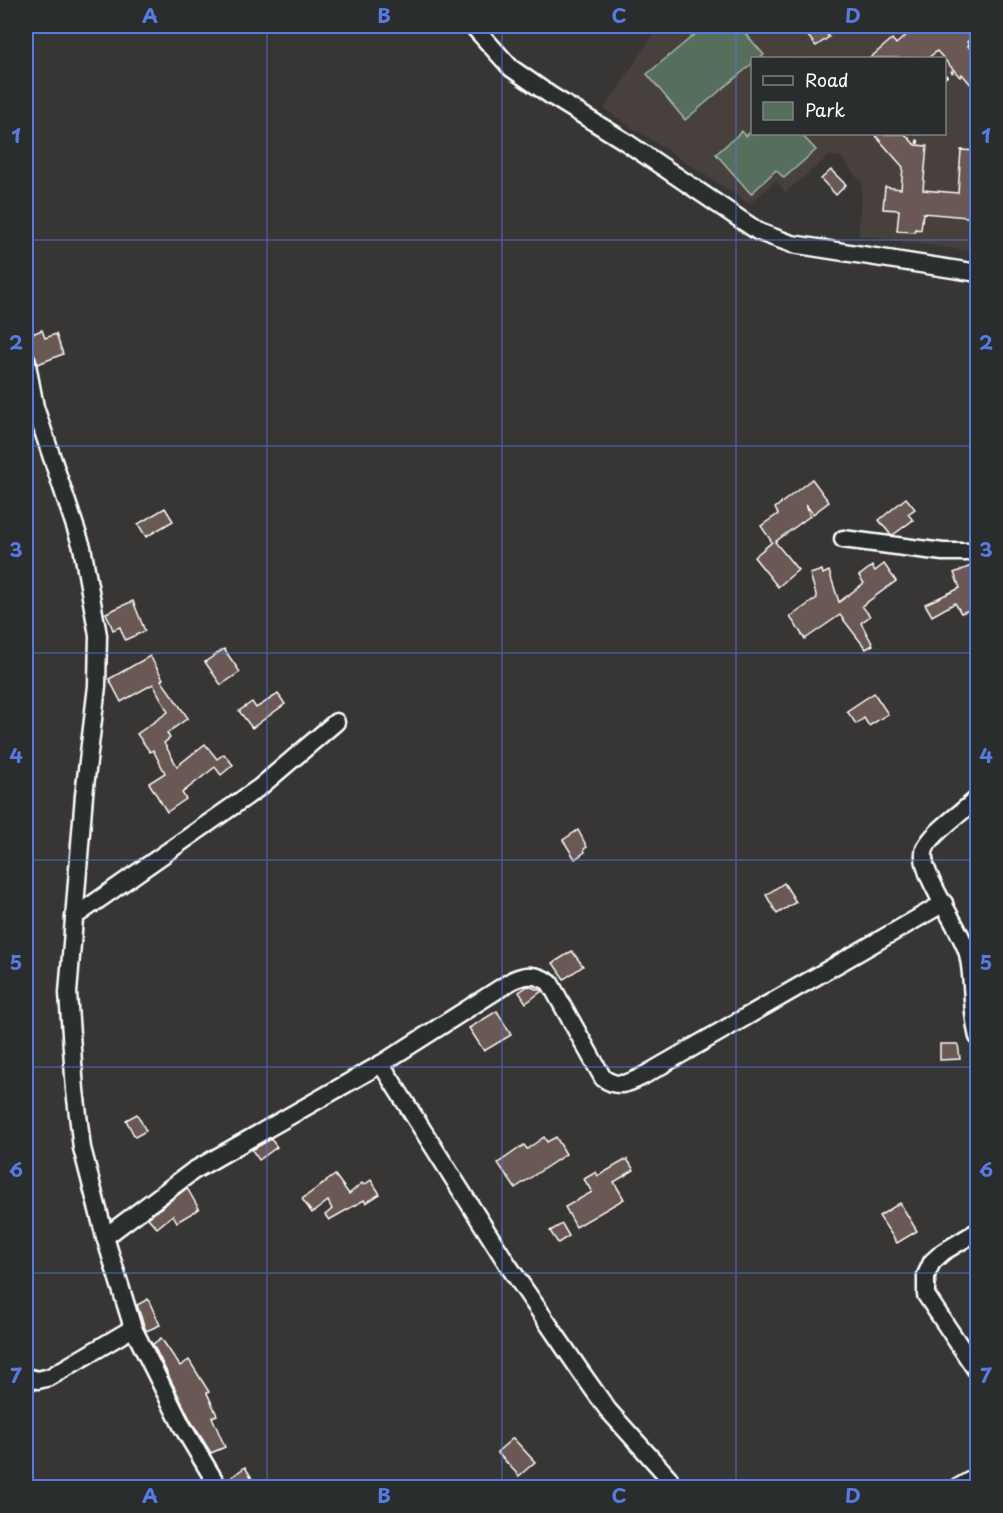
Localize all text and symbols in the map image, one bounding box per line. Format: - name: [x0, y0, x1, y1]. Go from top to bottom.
- text: A: [142, 0, 158, 30]
- text: B: [377, 0, 391, 30]
- text: C: [611, 0, 627, 30]
- text: D: [845, 0, 861, 30]
- legend: [751, 57, 946, 135]
- text: Road: [805, 66, 849, 93]
- text: Park: [805, 96, 845, 123]
- text: 1: [11, 120, 21, 150]
- text: 1: [981, 120, 991, 150]
- text: 2: [9, 327, 23, 357]
- text: 2: [979, 327, 993, 357]
- text: 3: [9, 534, 23, 564]
- text: 3: [979, 534, 993, 564]
- text: 4: [9, 740, 23, 770]
- text: 4: [979, 740, 993, 770]
- text: 5: [10, 947, 22, 977]
- text: 5: [980, 947, 992, 977]
- text: 6: [9, 1154, 23, 1184]
- text: 6: [979, 1154, 993, 1184]
- text: 7: [10, 1360, 22, 1390]
- text: 7: [980, 1360, 992, 1390]
- text: A: [142, 1480, 158, 1510]
- text: B: [377, 1480, 391, 1510]
- text: C: [611, 1480, 627, 1510]
- text: D: [845, 1480, 861, 1510]

